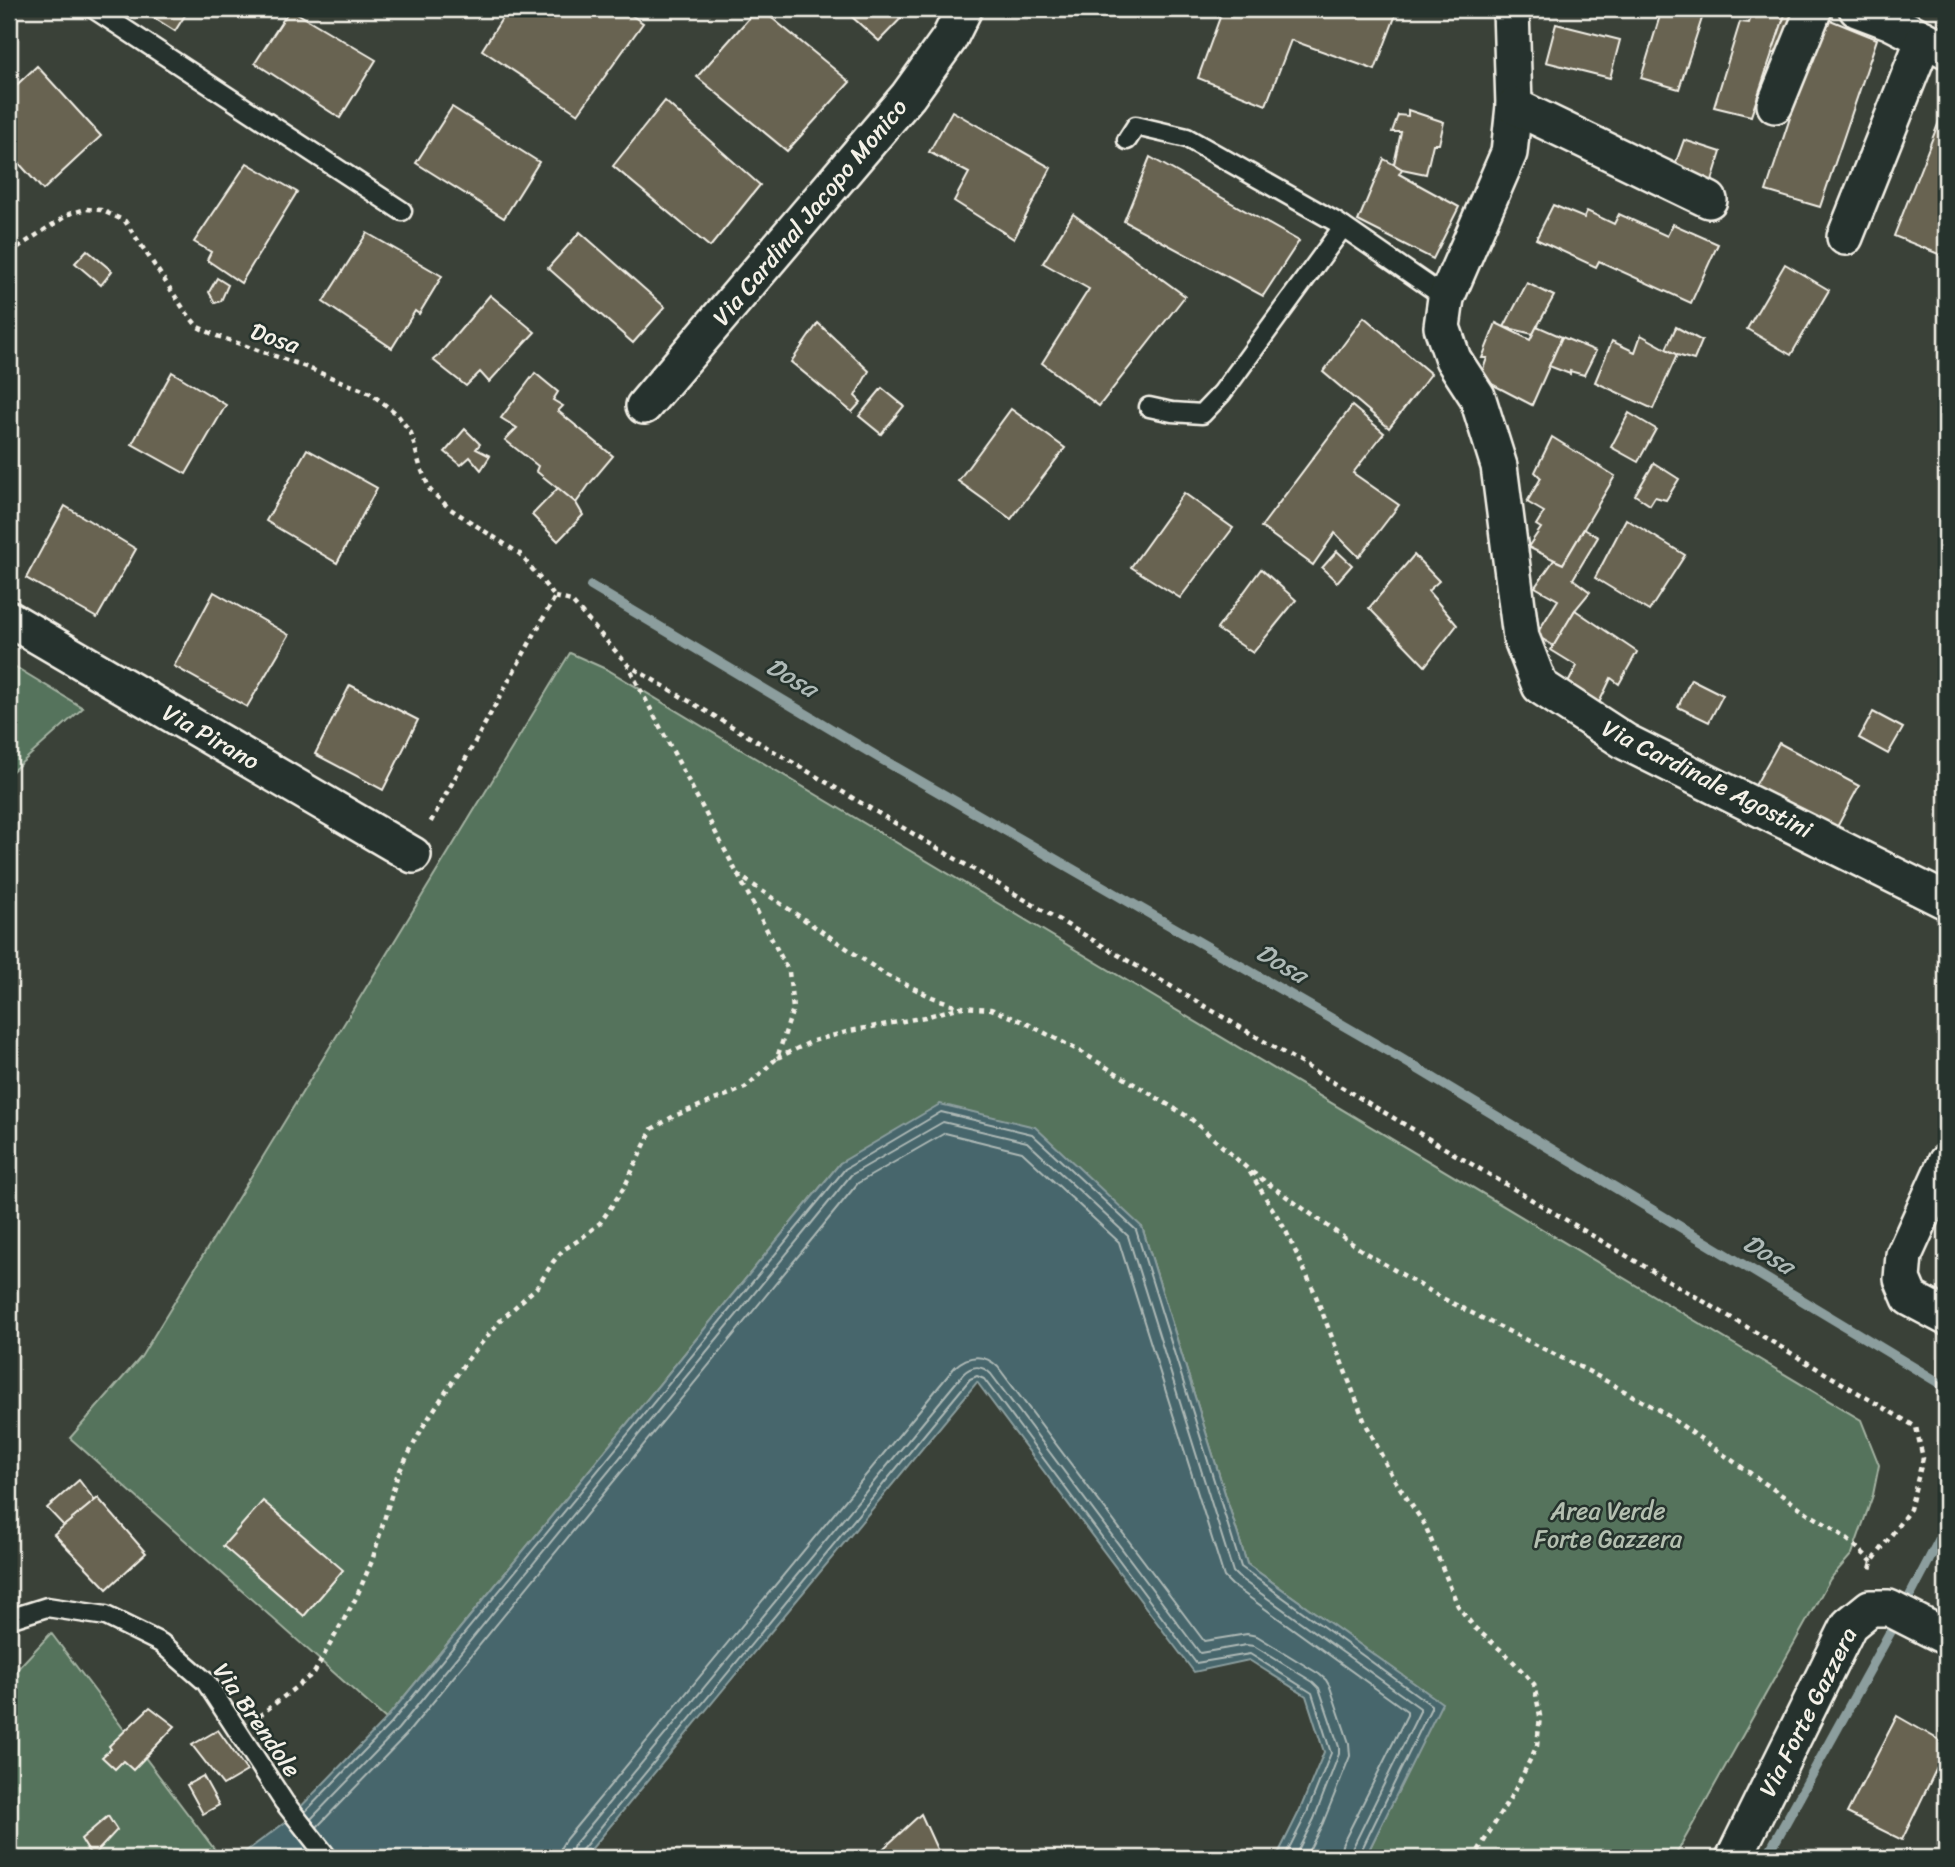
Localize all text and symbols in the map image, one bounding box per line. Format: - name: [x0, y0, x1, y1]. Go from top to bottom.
- street label: Via Cardinal Jacopo Monico: [702, 88, 918, 336]
- street label: Dosa: [245, 310, 306, 366]
- water label: Dosa: [757, 644, 829, 712]
- street label: Via Pirano: [154, 692, 268, 782]
- street label: Via Cardinale Agostini: [1594, 708, 1820, 850]
- water label: Dosa: [1247, 930, 1319, 998]
- water label: Dosa: [1734, 1220, 1806, 1289]
- park label: Area Verde Forte Gazzera: [1534, 1490, 1683, 1560]
- street label: Via Forte Gazzera: [1747, 1619, 1869, 1805]
- street label: Via Brendole: [202, 1654, 312, 1786]

